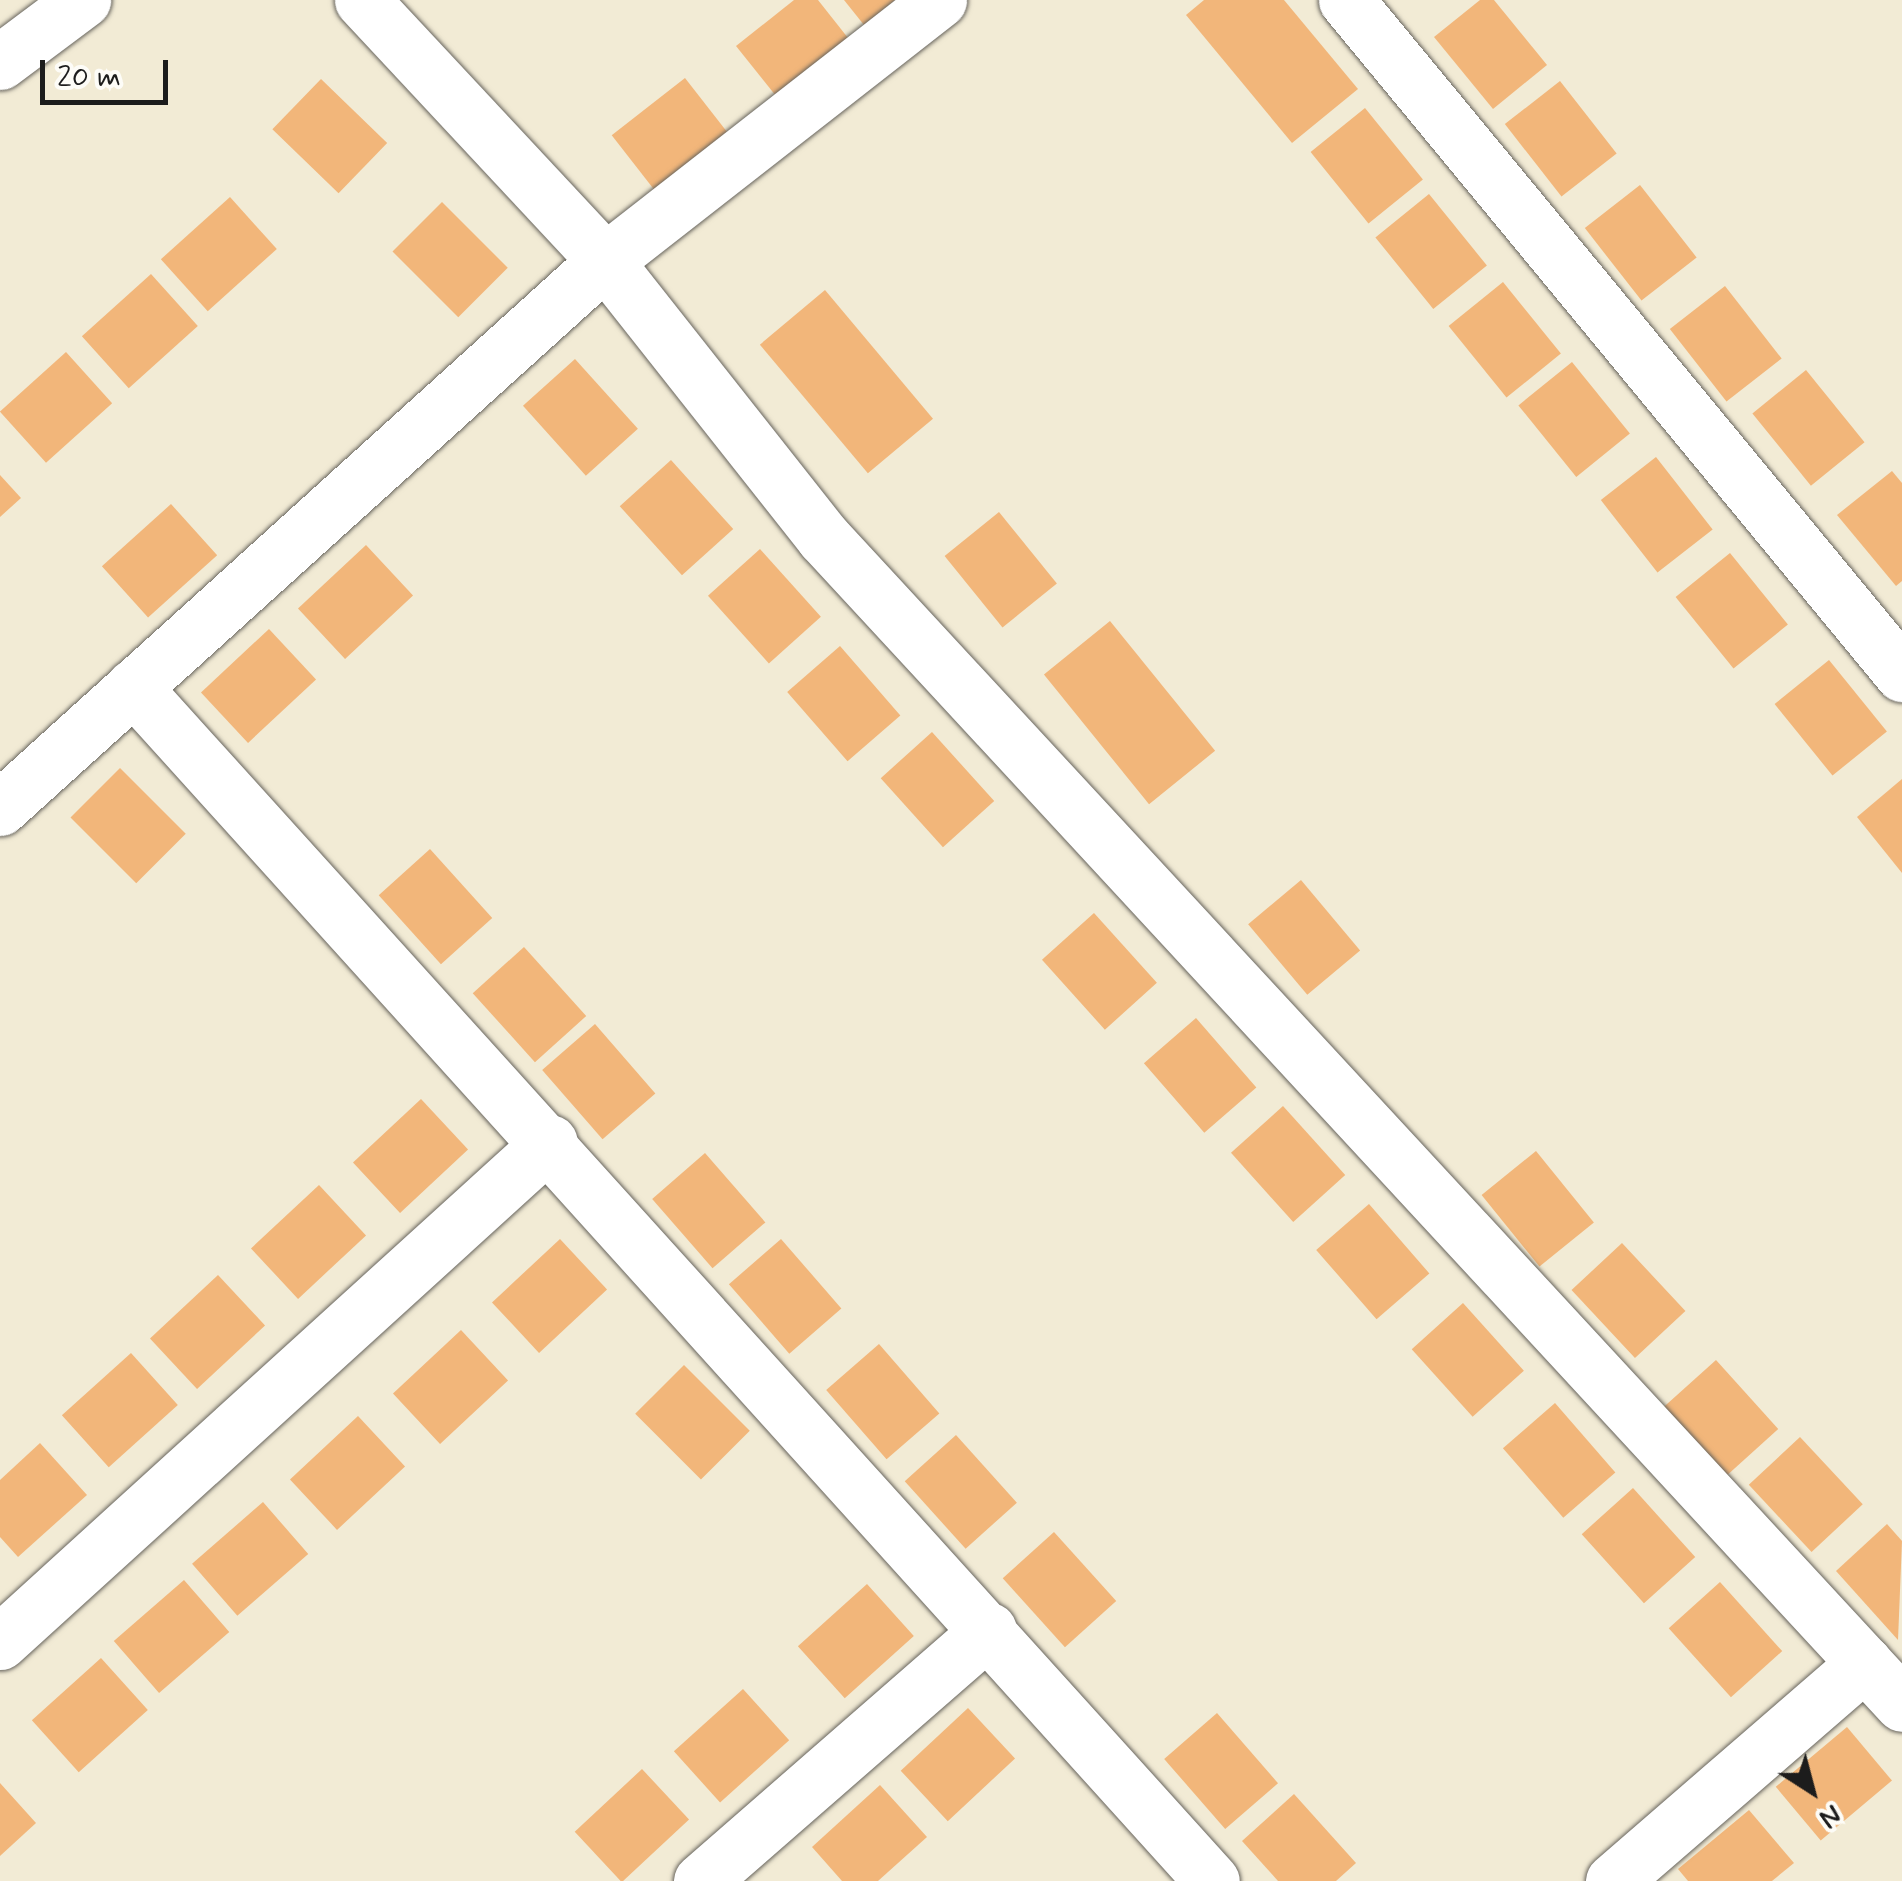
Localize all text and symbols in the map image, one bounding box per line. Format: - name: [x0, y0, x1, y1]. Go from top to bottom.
- scale bar: [45, 40, 172, 102]
- text: 20 m: [57, 58, 121, 97]
- north arrow: [1762, 1741, 1862, 1841]
- text: N: [1812, 1795, 1848, 1836]

